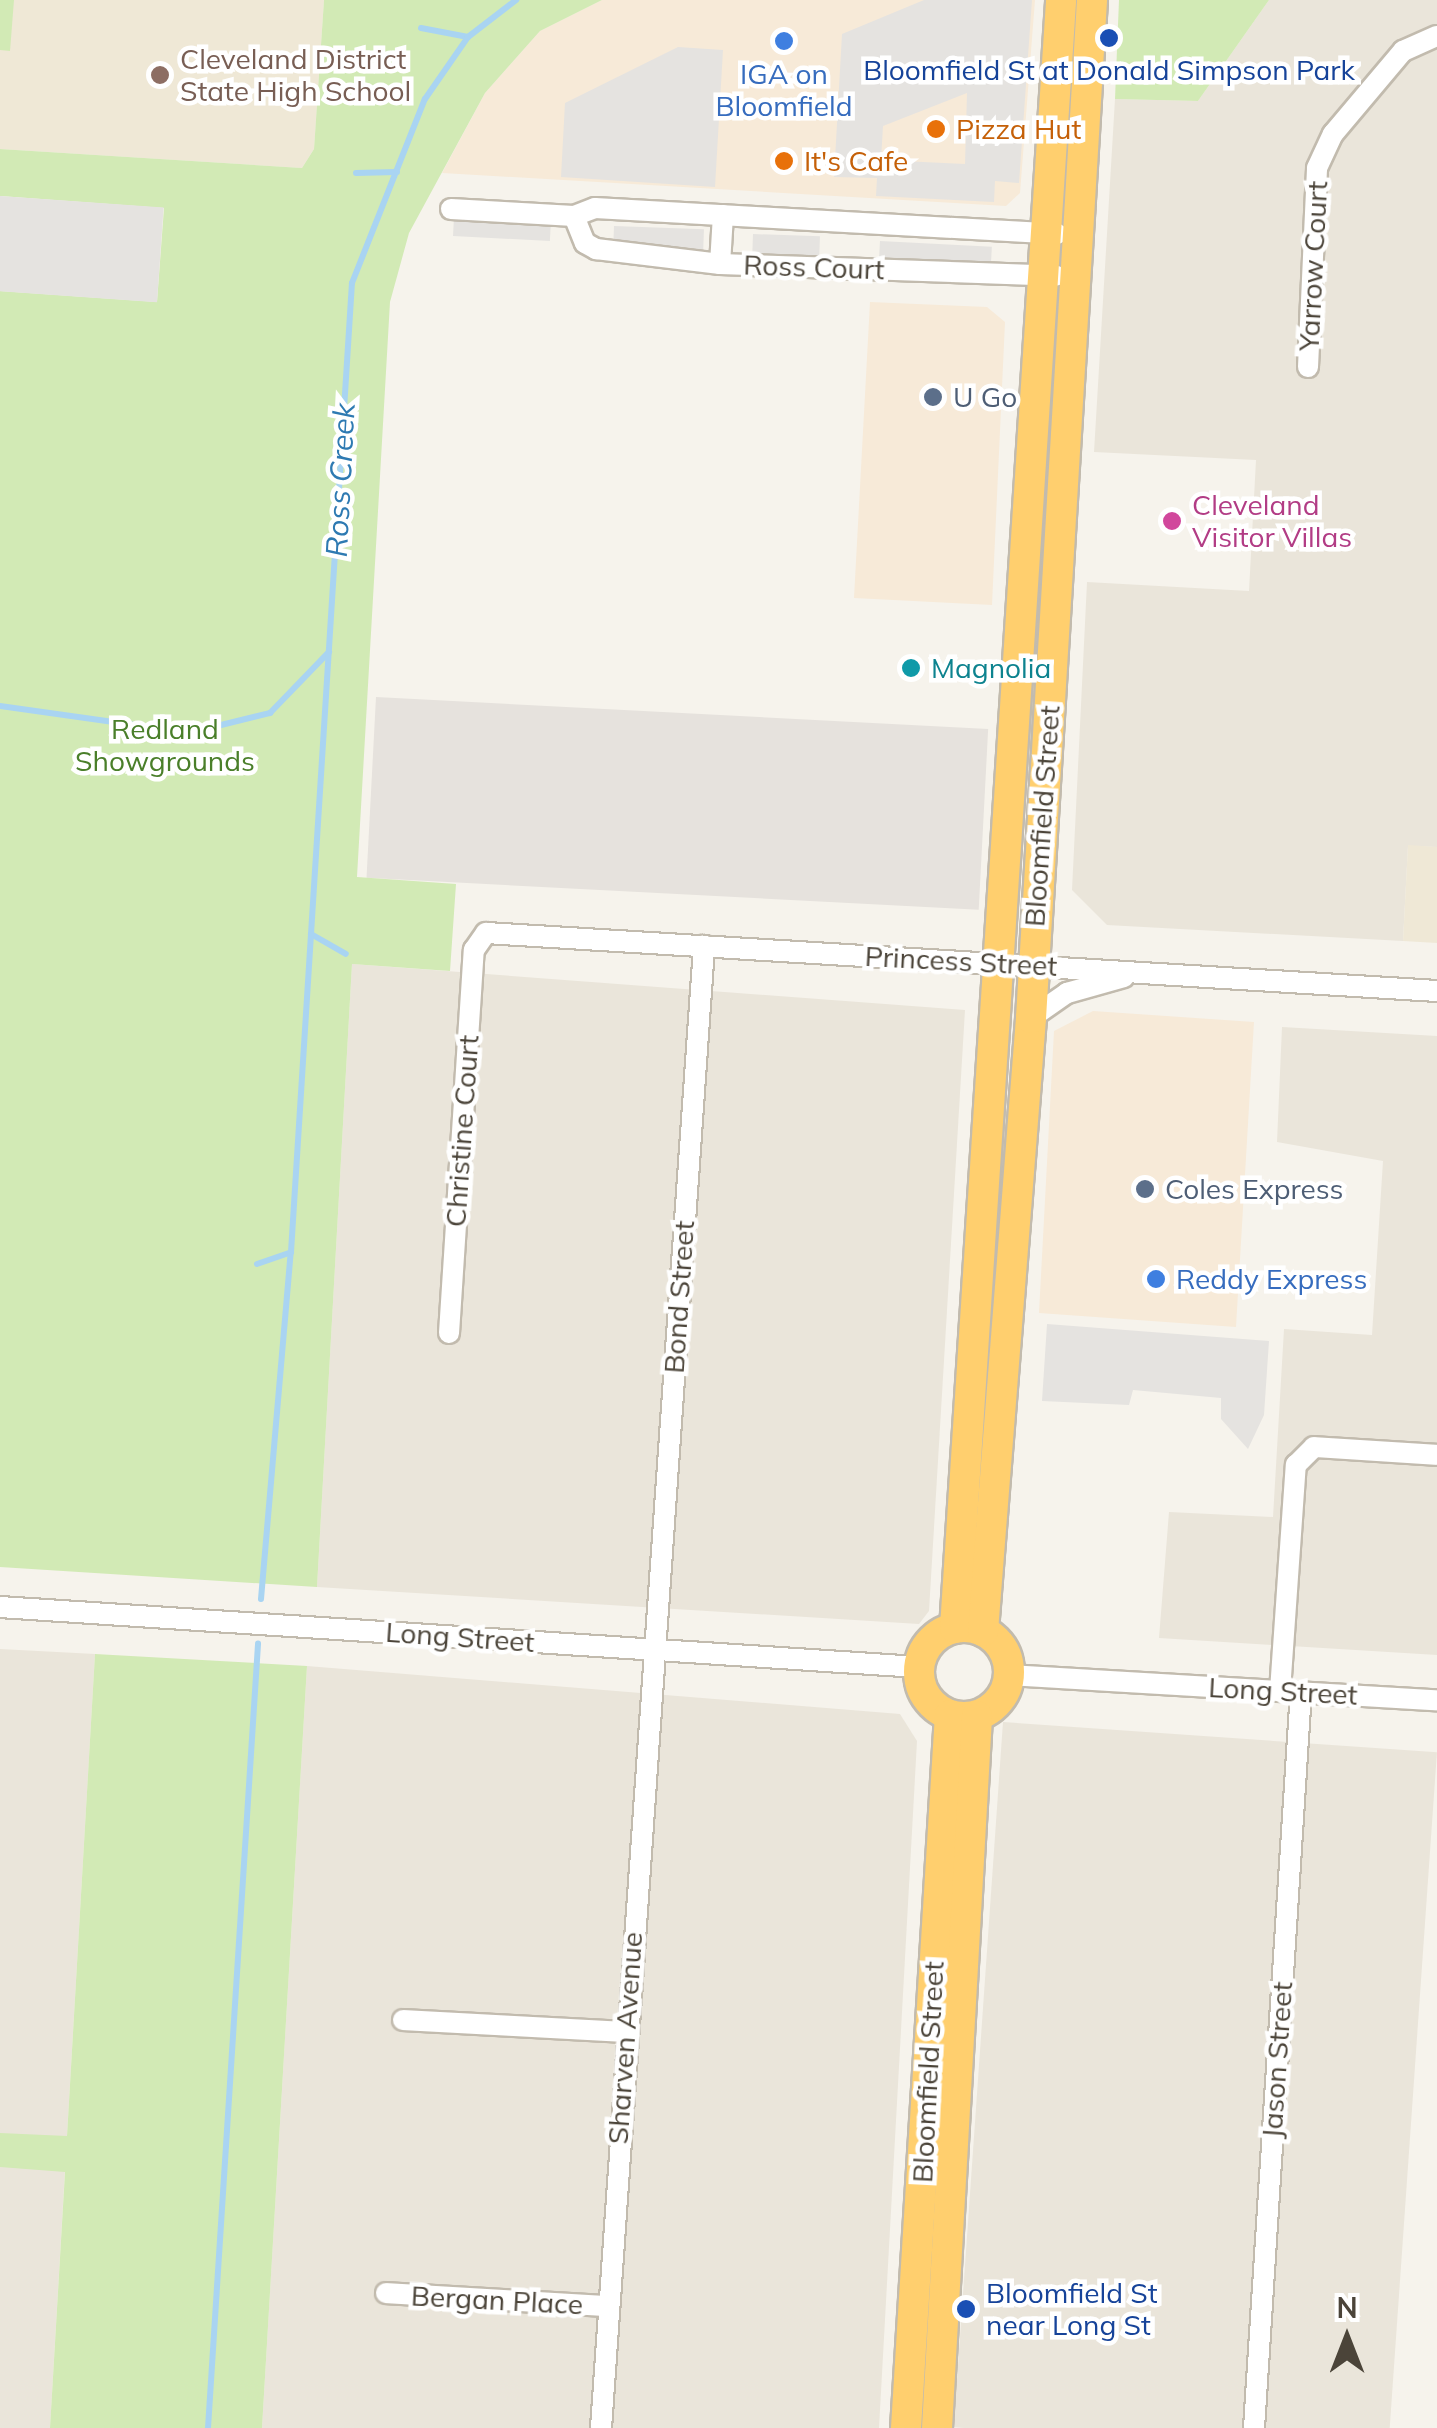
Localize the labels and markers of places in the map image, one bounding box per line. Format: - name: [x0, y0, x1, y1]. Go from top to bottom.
- marker: Bloomfield St at Donald Simpson Park: [1098, 27, 1120, 49]
- marker: IGA on Bloomfield: [773, 30, 795, 52]
- place label: Cleveland District State High School: [180, 42, 411, 108]
- place label: Bloomfield St at Donald Simpson Park: [863, 53, 1355, 87]
- place label: IGA on Bloomfield: [715, 57, 853, 123]
- marker: Cleveland District State High School: [149, 64, 171, 86]
- place label: Pizza Hut: [956, 112, 1081, 146]
- marker: Pizza Hut: [925, 118, 947, 140]
- place label: It's Cafe: [804, 144, 908, 178]
- marker: It's Cafe: [773, 150, 795, 172]
- place label: U Go: [953, 380, 1017, 414]
- marker: U Go: [922, 386, 944, 408]
- place label: Cleveland Visitor Villas: [1192, 488, 1352, 554]
- marker: Cleveland Visitor Villas: [1161, 510, 1183, 532]
- place label: Magnolia: [931, 651, 1051, 685]
- marker: Magnolia: [900, 657, 922, 679]
- place label: Coles Express: [1165, 1172, 1343, 1206]
- marker: Coles Express: [1134, 1178, 1156, 1200]
- place label: Reddy Express: [1176, 1262, 1367, 1296]
- marker: Reddy Express: [1145, 1268, 1167, 1290]
- place label: Bloomfield St near Long St: [986, 2276, 1158, 2342]
- marker: Bloomfield St near Long St: [955, 2298, 977, 2320]

